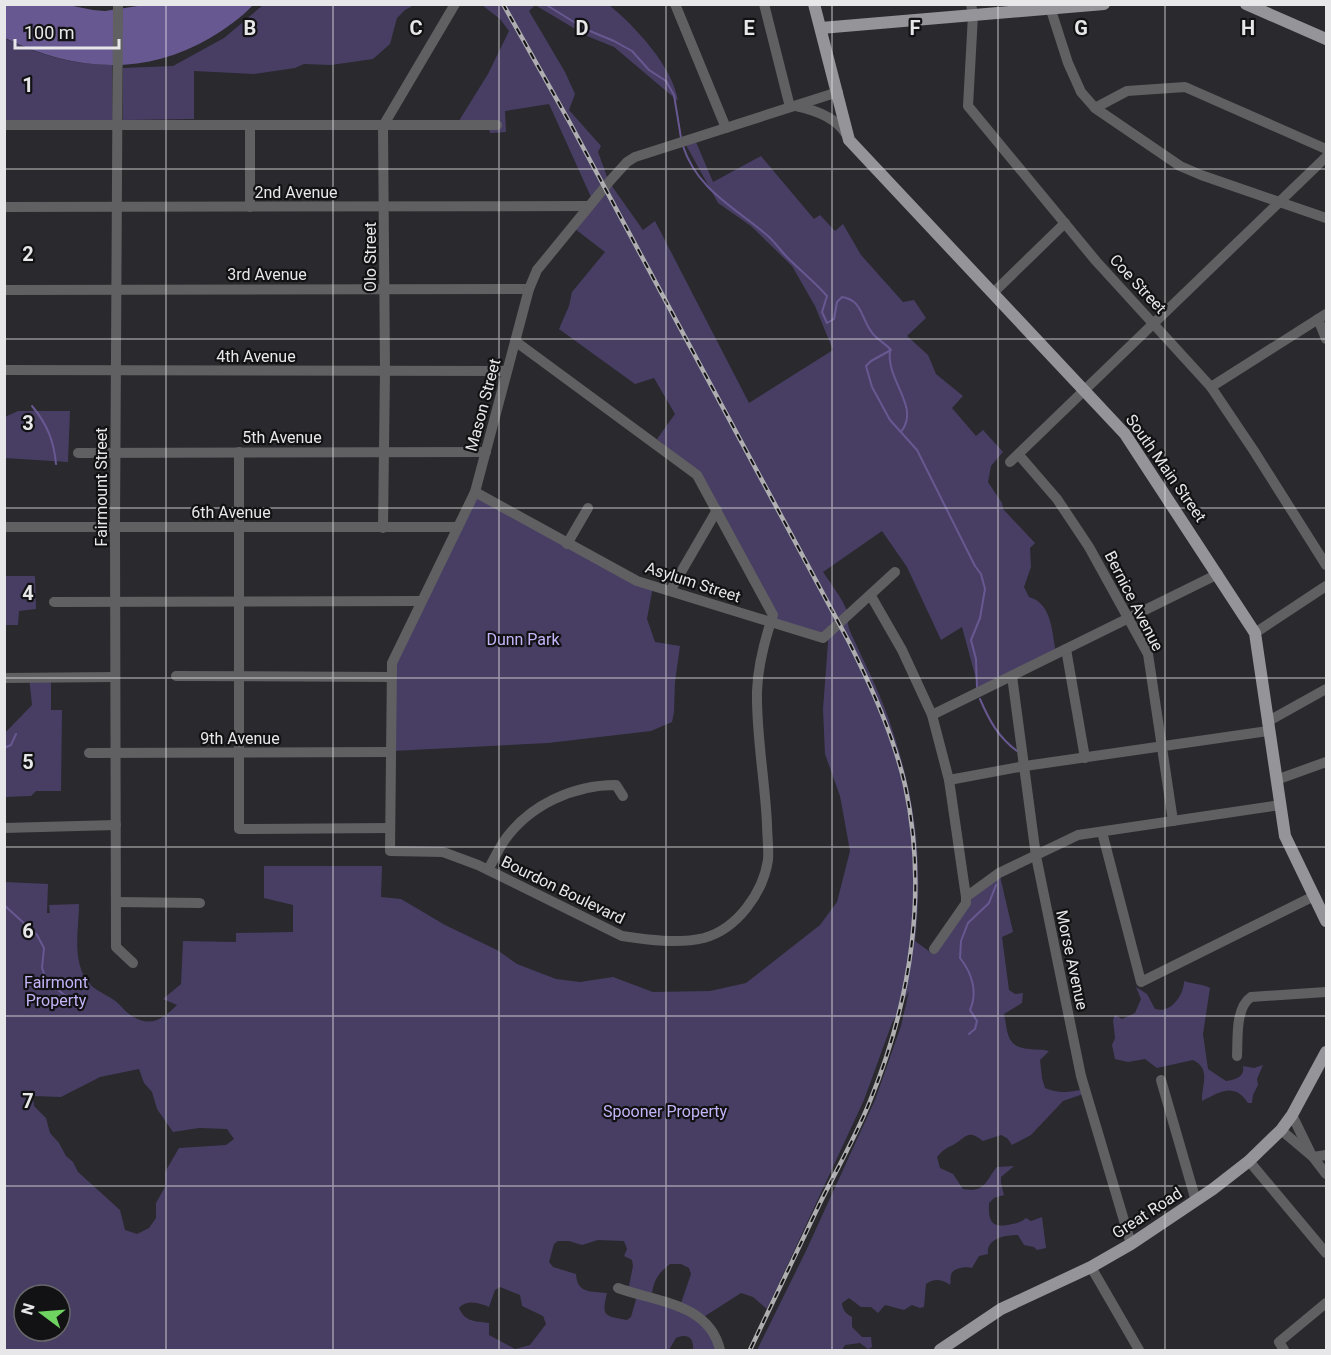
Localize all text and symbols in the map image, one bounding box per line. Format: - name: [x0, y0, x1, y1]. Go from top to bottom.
- scale bar: [15, 12, 118, 50]
- text: B: [244, 16, 256, 40]
- text: C: [409, 16, 423, 40]
- text: D: [576, 16, 589, 40]
- text: E: [743, 16, 755, 40]
- text: F: [910, 16, 921, 40]
- text: G: [1074, 16, 1088, 40]
- text: H: [1241, 16, 1255, 40]
- text: 100 m: [24, 22, 75, 43]
- text: 1: [22, 73, 34, 97]
- street label: 2nd Avenue: [254, 183, 338, 202]
- street label: Olo Street: [361, 222, 380, 292]
- text: 2: [22, 242, 34, 266]
- street label: Coe Street: [1106, 250, 1170, 318]
- street label: 3rd Avenue: [227, 265, 307, 284]
- street label: 4th Avenue: [216, 347, 296, 366]
- street label: Mason Street: [462, 357, 504, 453]
- text: 3: [22, 411, 34, 435]
- street label: South Main Street: [1122, 411, 1210, 525]
- street label: Fairmount Street: [92, 428, 111, 546]
- street label: 5th Avenue: [242, 428, 322, 447]
- street label: 6th Avenue: [191, 503, 271, 522]
- street label: Bernice Avenue: [1101, 548, 1167, 654]
- street label: Asylum Street: [643, 558, 743, 606]
- text: 4: [22, 581, 34, 605]
- park label: Dunn Park: [486, 630, 560, 649]
- street label: 9th Avenue: [200, 729, 280, 748]
- text: 5: [22, 750, 34, 774]
- street label: Bourdon Boulevard: [498, 852, 628, 928]
- street label: Morse Avenue: [1052, 908, 1092, 1012]
- text: 6: [22, 919, 34, 943]
- park label: Fairmont Property: [24, 973, 88, 1010]
- text: 7: [22, 1089, 34, 1113]
- park label: Spooner Property: [603, 1102, 727, 1121]
- street label: Great Road: [1109, 1183, 1185, 1243]
- north arrow: [12, 1283, 72, 1343]
- text: N: [17, 1301, 39, 1317]

